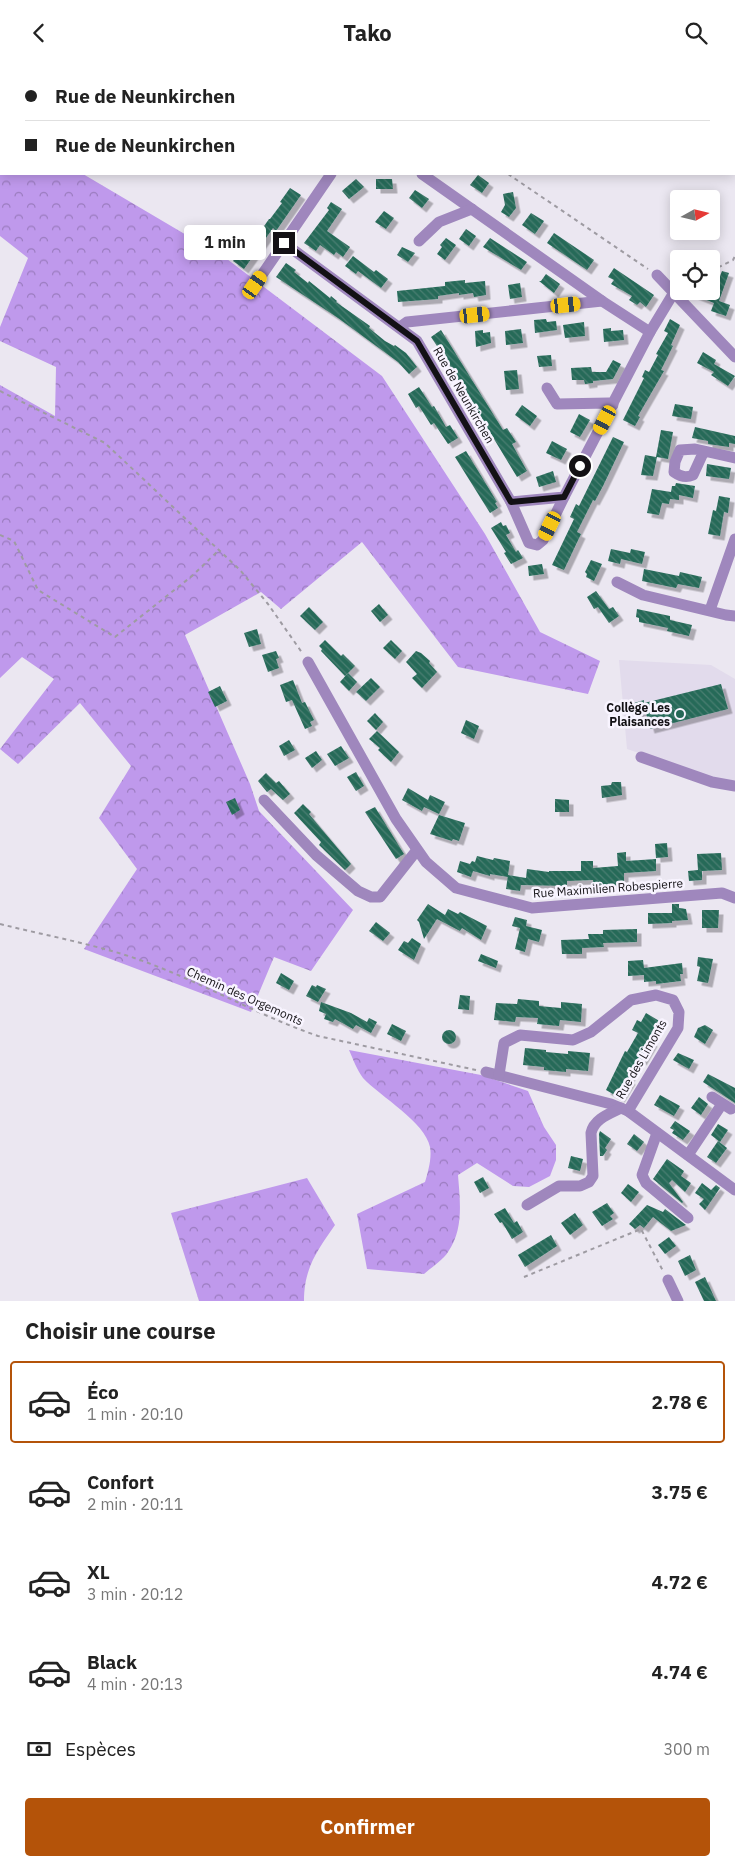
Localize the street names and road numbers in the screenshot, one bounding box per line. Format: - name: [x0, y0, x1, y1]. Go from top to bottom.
- street label: Rue de Neunkirchen: [430, 344, 498, 446]
- street label: Rue Maximilien Robespierre: [532, 875, 684, 901]
- street label: Chemin des Orgemonts: [185, 964, 306, 1028]
- street label: Rue des Limonts: [612, 1016, 670, 1101]

